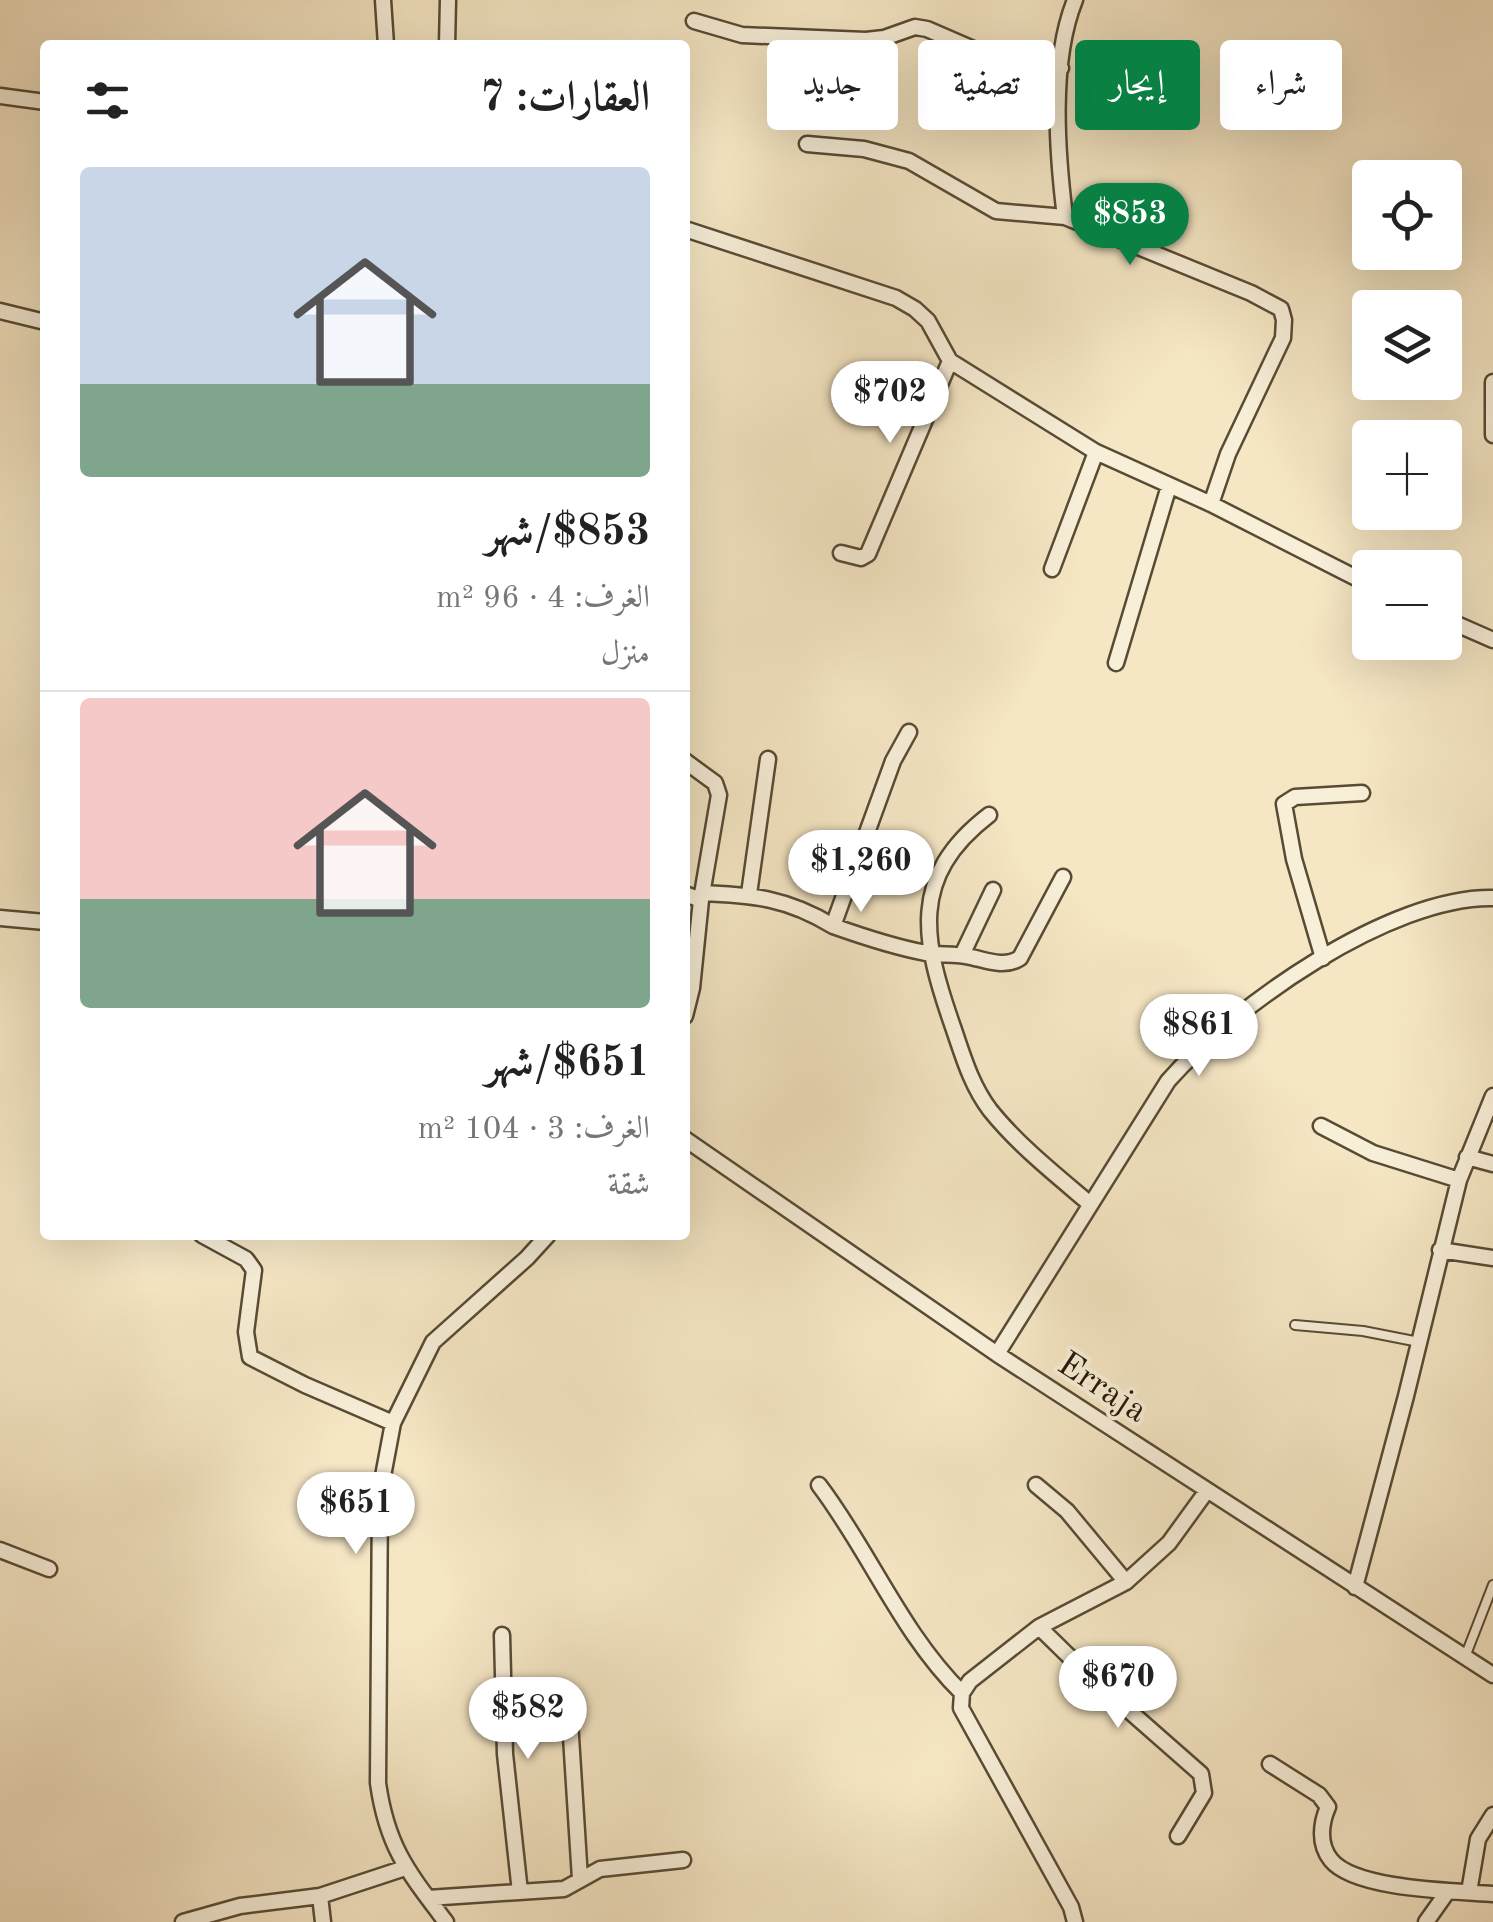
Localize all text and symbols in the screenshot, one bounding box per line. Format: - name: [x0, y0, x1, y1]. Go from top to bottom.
- chip: جديد: [767, 40, 898, 130]
- chip: تصفية: [918, 40, 1055, 130]
- chip: إيجار: [1075, 40, 1200, 130]
- chip: شراء: [1220, 40, 1342, 130]
- icon: filters: [80, 73, 135, 128]
- text: العقارات: 7: [480, 78, 650, 120]
- map controls: [1352, 160, 1462, 660]
- button: locate: [1352, 160, 1462, 270]
- pin: $853: [1071, 183, 1189, 268]
- text: $853: [1093, 199, 1167, 231]
- icon: home: [275, 232, 455, 412]
- button: layers: [1352, 290, 1462, 400]
- pin: $702: [831, 361, 949, 446]
- text: $702: [853, 377, 927, 409]
- button: +: [1352, 420, 1462, 530]
- text: $853/شهر: [485, 512, 650, 554]
- button: −: [1352, 550, 1462, 660]
- text: الغرف: 4 · 96 m²: [436, 583, 650, 615]
- text: منزل: [601, 639, 650, 671]
- icon: home: [275, 763, 455, 943]
- pin: $1,260: [780, 830, 942, 915]
- text: $1,260: [810, 846, 912, 878]
- pin: $861: [1140, 994, 1258, 1079]
- text: $861: [1162, 1010, 1236, 1042]
- text: $651/شهر: [485, 1043, 650, 1085]
- text: الغرف: 3 · 104 m²: [418, 1114, 650, 1146]
- text: شقة: [608, 1170, 650, 1202]
- street label: Erraja: [1051, 1346, 1153, 1430]
- pin: $651: [297, 1472, 415, 1557]
- text: $651: [319, 1488, 393, 1520]
- pin: $670: [1059, 1646, 1177, 1731]
- text: $670: [1081, 1662, 1155, 1694]
- pin: $582: [469, 1677, 587, 1762]
- text: $582: [491, 1693, 565, 1725]

